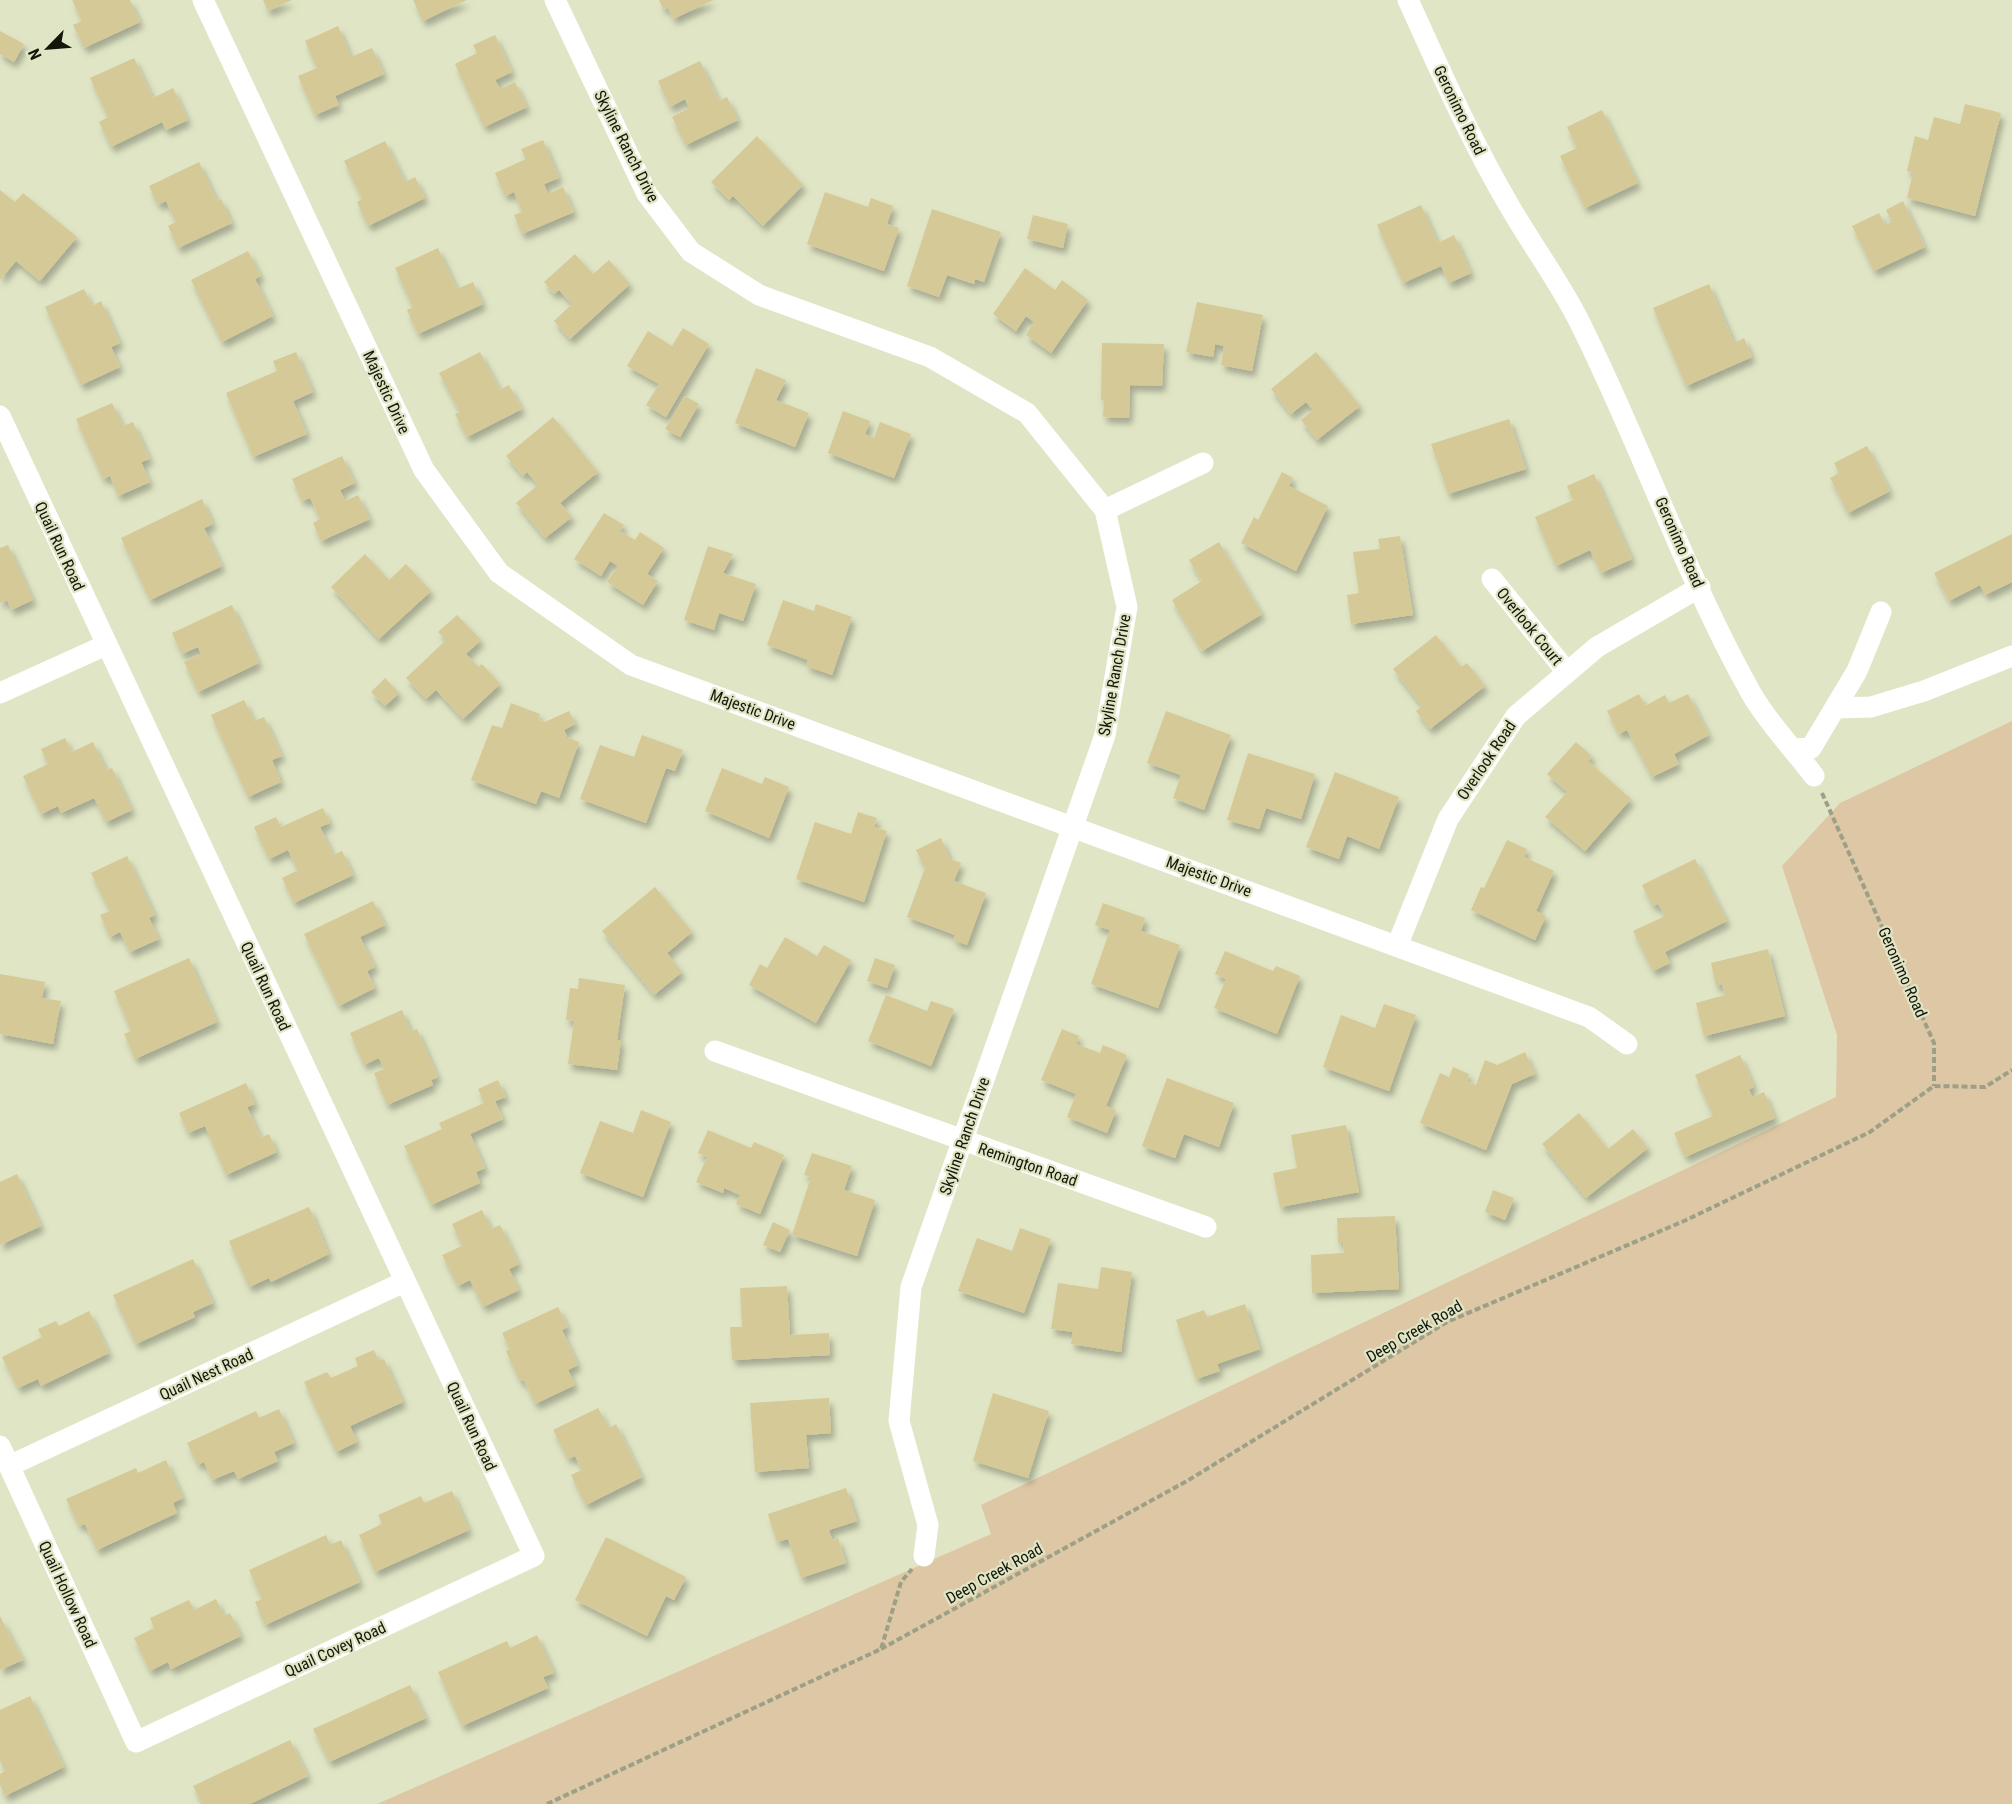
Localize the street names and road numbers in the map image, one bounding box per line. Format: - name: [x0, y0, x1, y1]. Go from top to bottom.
- street label: Geronimo Road: [1430, 62, 1489, 158]
- street label: Skyline Ranch Drive: [590, 87, 663, 205]
- street label: Majestic Drive: [359, 348, 414, 437]
- street label: Geronimo Road: [1651, 494, 1708, 590]
- street label: Quail Run Road: [31, 499, 88, 594]
- street label: Overlook Court: [1493, 584, 1567, 669]
- street label: Skyline Ranch Drive: [1094, 613, 1135, 737]
- street label: Majestic Drive: [708, 685, 798, 734]
- street label: Overlook Road: [1453, 717, 1520, 804]
- street label: Majestic Drive: [1164, 852, 1254, 901]
- street label: Geronimo Road: [1874, 924, 1931, 1020]
- street label: Quail Run Road: [237, 939, 294, 1034]
- street label: Skyline Ranch Drive: [935, 1075, 993, 1197]
- street label: Remington Road: [976, 1139, 1080, 1190]
- street label: Deep Creek Road: [1363, 1296, 1466, 1367]
- street label: Quail Nest Road: [156, 1344, 256, 1404]
- street label: Quail Run Road: [443, 1379, 500, 1474]
- street label: Quail Hollow Road: [35, 1538, 101, 1651]
- street label: Deep Creek Road: [943, 1539, 1046, 1608]
- street label: Quail Covey Road: [282, 1618, 389, 1681]

